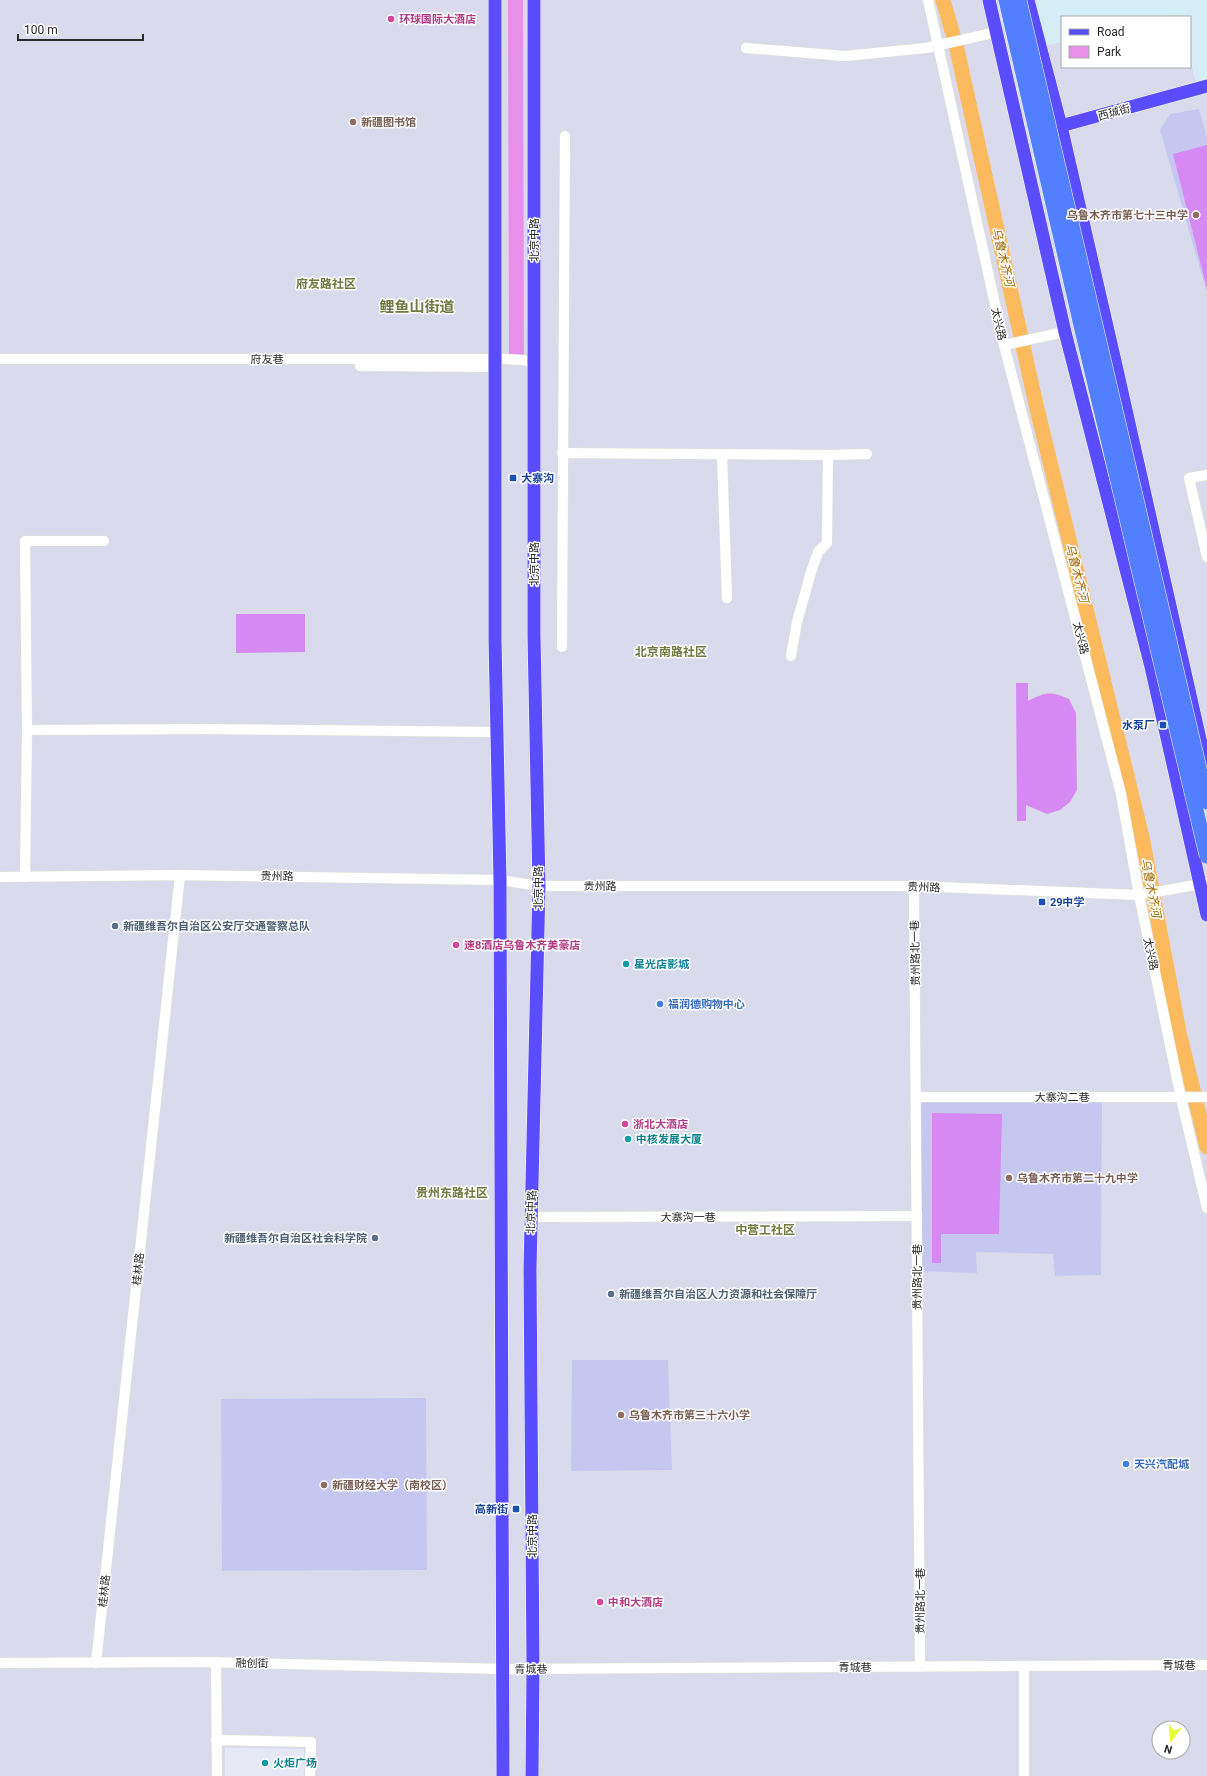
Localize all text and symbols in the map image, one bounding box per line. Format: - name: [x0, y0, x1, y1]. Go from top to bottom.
- place label: 环球国际大酒店: [399, 13, 476, 26]
- marker: 环球国际大酒店: [386, 14, 396, 24]
- scale bar: [18, 16, 143, 42]
- legend: [1061, 16, 1191, 68]
- text: 100 m: [24, 23, 58, 37]
- text: Road: [1097, 25, 1125, 39]
- text: Park: [1097, 45, 1122, 59]
- street label: 西珹街: [1097, 102, 1132, 123]
- place label: 新疆图书馆: [361, 116, 416, 129]
- marker: 新疆图书馆: [348, 117, 358, 127]
- place label: 乌鲁木齐市第七十三中学: [1067, 209, 1188, 222]
- marker: 乌鲁木齐市第七十三中学: [1191, 210, 1201, 220]
- street label: 北京中路: [528, 218, 541, 262]
- water label: 乌鲁木齐河: [989, 226, 1017, 290]
- district label: 府友路社区: [296, 277, 356, 291]
- district label: 鲤鱼山街道: [379, 298, 455, 316]
- street label: 太兴路: [988, 307, 1009, 342]
- street label: 府友巷: [251, 353, 284, 366]
- place label: 大寨沟: [521, 472, 554, 485]
- marker: 大寨沟: [508, 473, 518, 483]
- street label: 北京中路: [528, 542, 541, 586]
- water label: 乌鲁木齐河: [1063, 542, 1092, 606]
- street label: 太兴路: [1070, 621, 1091, 656]
- district label: 北京南路社区: [635, 645, 707, 659]
- place label: 水泵厂: [1122, 719, 1155, 732]
- marker: 水泵厂: [1158, 720, 1168, 730]
- water label: 乌鲁木齐河: [1138, 857, 1164, 921]
- street label: 北京中路: [532, 866, 545, 910]
- street label: 贵州路: [260, 870, 294, 883]
- street label: 贵州路: [584, 880, 617, 893]
- street label: 贵州路: [907, 880, 941, 895]
- place label: 29中学: [1050, 896, 1085, 909]
- marker: 29中学: [1037, 897, 1047, 907]
- place label: 新疆维吾尔自治区公安厅交通警察总队: [123, 920, 310, 933]
- street label: 贵州路北一巷: [908, 920, 923, 986]
- marker: 新疆维吾尔自治区公安厅交通警察总队: [110, 921, 120, 931]
- street label: 太兴路: [1141, 937, 1160, 972]
- place label: 速8酒店乌鲁木齐美豪店: [464, 939, 580, 952]
- marker: 速8酒店乌鲁木齐美豪店: [451, 940, 461, 950]
- place label: 星光店影城: [634, 958, 690, 971]
- marker: 星光店影城: [621, 959, 631, 969]
- place label: 福润德购物中心: [668, 998, 745, 1011]
- marker: 福润德购物中心: [655, 999, 665, 1009]
- street label: 大寨沟二巷: [1035, 1091, 1090, 1104]
- place label: 浙北大酒店: [633, 1118, 688, 1131]
- marker: 浙北大酒店: [620, 1119, 630, 1129]
- place label: 中核发展大厦: [636, 1133, 702, 1146]
- marker: 中核发展大厦: [623, 1134, 633, 1144]
- place label: 乌鲁木齐市第二十九中学: [1017, 1172, 1138, 1185]
- marker: 乌鲁木齐市第二十九中学: [1004, 1173, 1014, 1183]
- district label: 贵州东路社区: [416, 1186, 488, 1200]
- street label: 北京中路: [524, 1190, 539, 1234]
- street label: 大寨沟一巷: [661, 1211, 716, 1224]
- district label: 中营工社区: [735, 1223, 795, 1237]
- place label: 新疆维吾尔自治区社会科学院: [224, 1232, 367, 1245]
- marker: 新疆维吾尔自治区社会科学院: [370, 1233, 380, 1243]
- street label: 贵州路北一巷: [911, 1244, 924, 1310]
- street label: 桂林路: [130, 1252, 147, 1286]
- place label: 新疆维吾尔自治区人力资源和社会保障厅: [619, 1288, 817, 1301]
- marker: 新疆维吾尔自治区人力资源和社会保障厅: [606, 1289, 616, 1299]
- place label: 乌鲁木齐市第三十六小学: [629, 1409, 750, 1422]
- marker: 乌鲁木齐市第三十六小学: [616, 1410, 626, 1420]
- place label: 天兴汽配城: [1134, 1458, 1190, 1471]
- marker: 天兴汽配城: [1121, 1459, 1131, 1469]
- place label: 新疆财经大学（南校区）: [332, 1479, 453, 1492]
- marker: 新疆财经大学（南校区）: [319, 1480, 329, 1490]
- place label: 高新街: [475, 1503, 508, 1516]
- marker: 高新街: [511, 1504, 521, 1514]
- street label: 北京中路: [526, 1514, 539, 1558]
- street label: 贵州路北一巷: [914, 1568, 927, 1634]
- street label: 桂林路: [96, 1574, 113, 1608]
- place label: 中和大酒店: [608, 1596, 663, 1609]
- marker: 中和大酒店: [595, 1597, 605, 1607]
- street label: 融创街: [235, 1657, 269, 1670]
- street label: 青城巷: [1163, 1659, 1196, 1672]
- street label: 青城巷: [839, 1661, 872, 1674]
- street label: 青城巷: [514, 1663, 548, 1676]
- north arrow: [1151, 1720, 1191, 1760]
- text: N: [1162, 1742, 1174, 1756]
- place label: 火炬广场: [273, 1757, 317, 1770]
- marker: 火炬广场: [260, 1758, 270, 1768]

